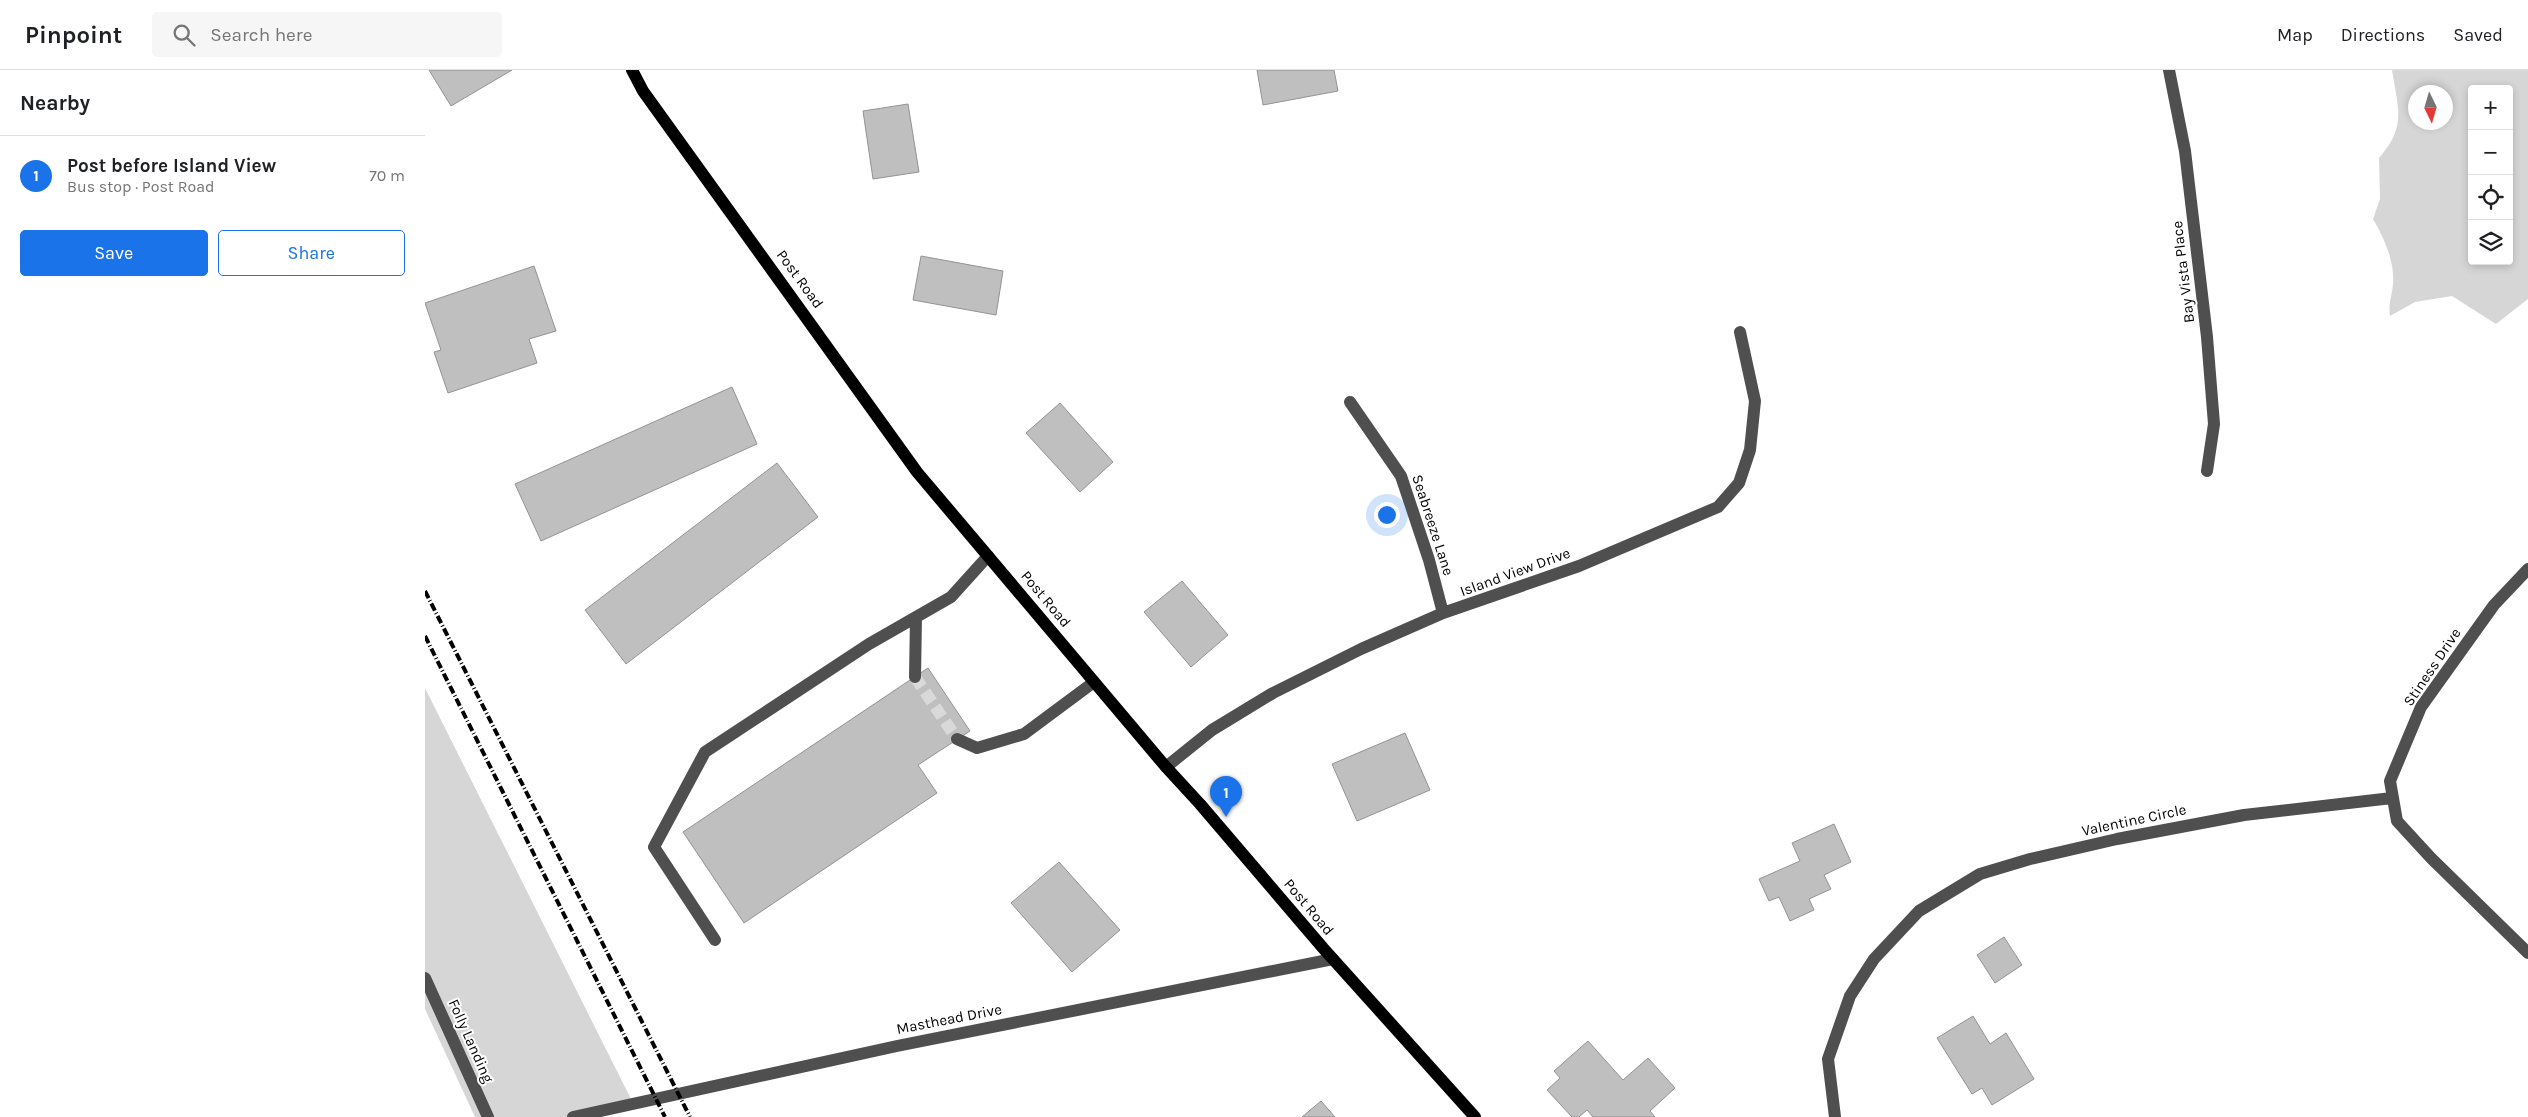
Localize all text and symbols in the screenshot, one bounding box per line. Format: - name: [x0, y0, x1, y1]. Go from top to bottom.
- search box: [152, 12, 502, 57]
- text: Pinpoint: [25, 21, 122, 49]
- icon: search: [170, 21, 198, 49]
- text: Search here: [210, 24, 312, 46]
- text: Map: [2277, 24, 2313, 46]
- text: Directions: [2341, 24, 2425, 46]
- text: Saved: [2453, 24, 2503, 46]
- north arrow: [2408, 85, 2453, 130]
- map controls: [2468, 85, 2513, 265]
- button: +: [2468, 85, 2513, 130]
- text: Nearby: [20, 91, 90, 115]
- button: −: [2468, 130, 2513, 175]
- text: Post before Island View: [67, 155, 276, 177]
- text: 1: [33, 166, 39, 185]
- text: 70 m: [369, 166, 405, 185]
- button: locate: [2468, 175, 2513, 220]
- text: Bus stop · Post Road: [67, 177, 214, 196]
- street label: Bay Vista Place: [2168, 220, 2198, 324]
- button: layers: [2468, 220, 2513, 265]
- button: Save: [20, 230, 208, 276]
- button: Share: [218, 230, 405, 276]
- street label: Post Road: [773, 246, 827, 312]
- street label: Seabreeze Lane: [1408, 472, 1458, 578]
- your location: [1374, 502, 1400, 528]
- street label: Island View Drive: [1457, 544, 1573, 600]
- street label: Post Road: [1017, 567, 1075, 631]
- street label: Stiness Drive: [2399, 625, 2465, 709]
- pin: 1: [1210, 776, 1242, 817]
- street label: Valentine Circle: [2080, 800, 2188, 840]
- street label: Post Road: [1280, 875, 1338, 939]
- street label: Folly Landing: [445, 996, 498, 1086]
- street label: Masthead Drive: [895, 1000, 1003, 1038]

